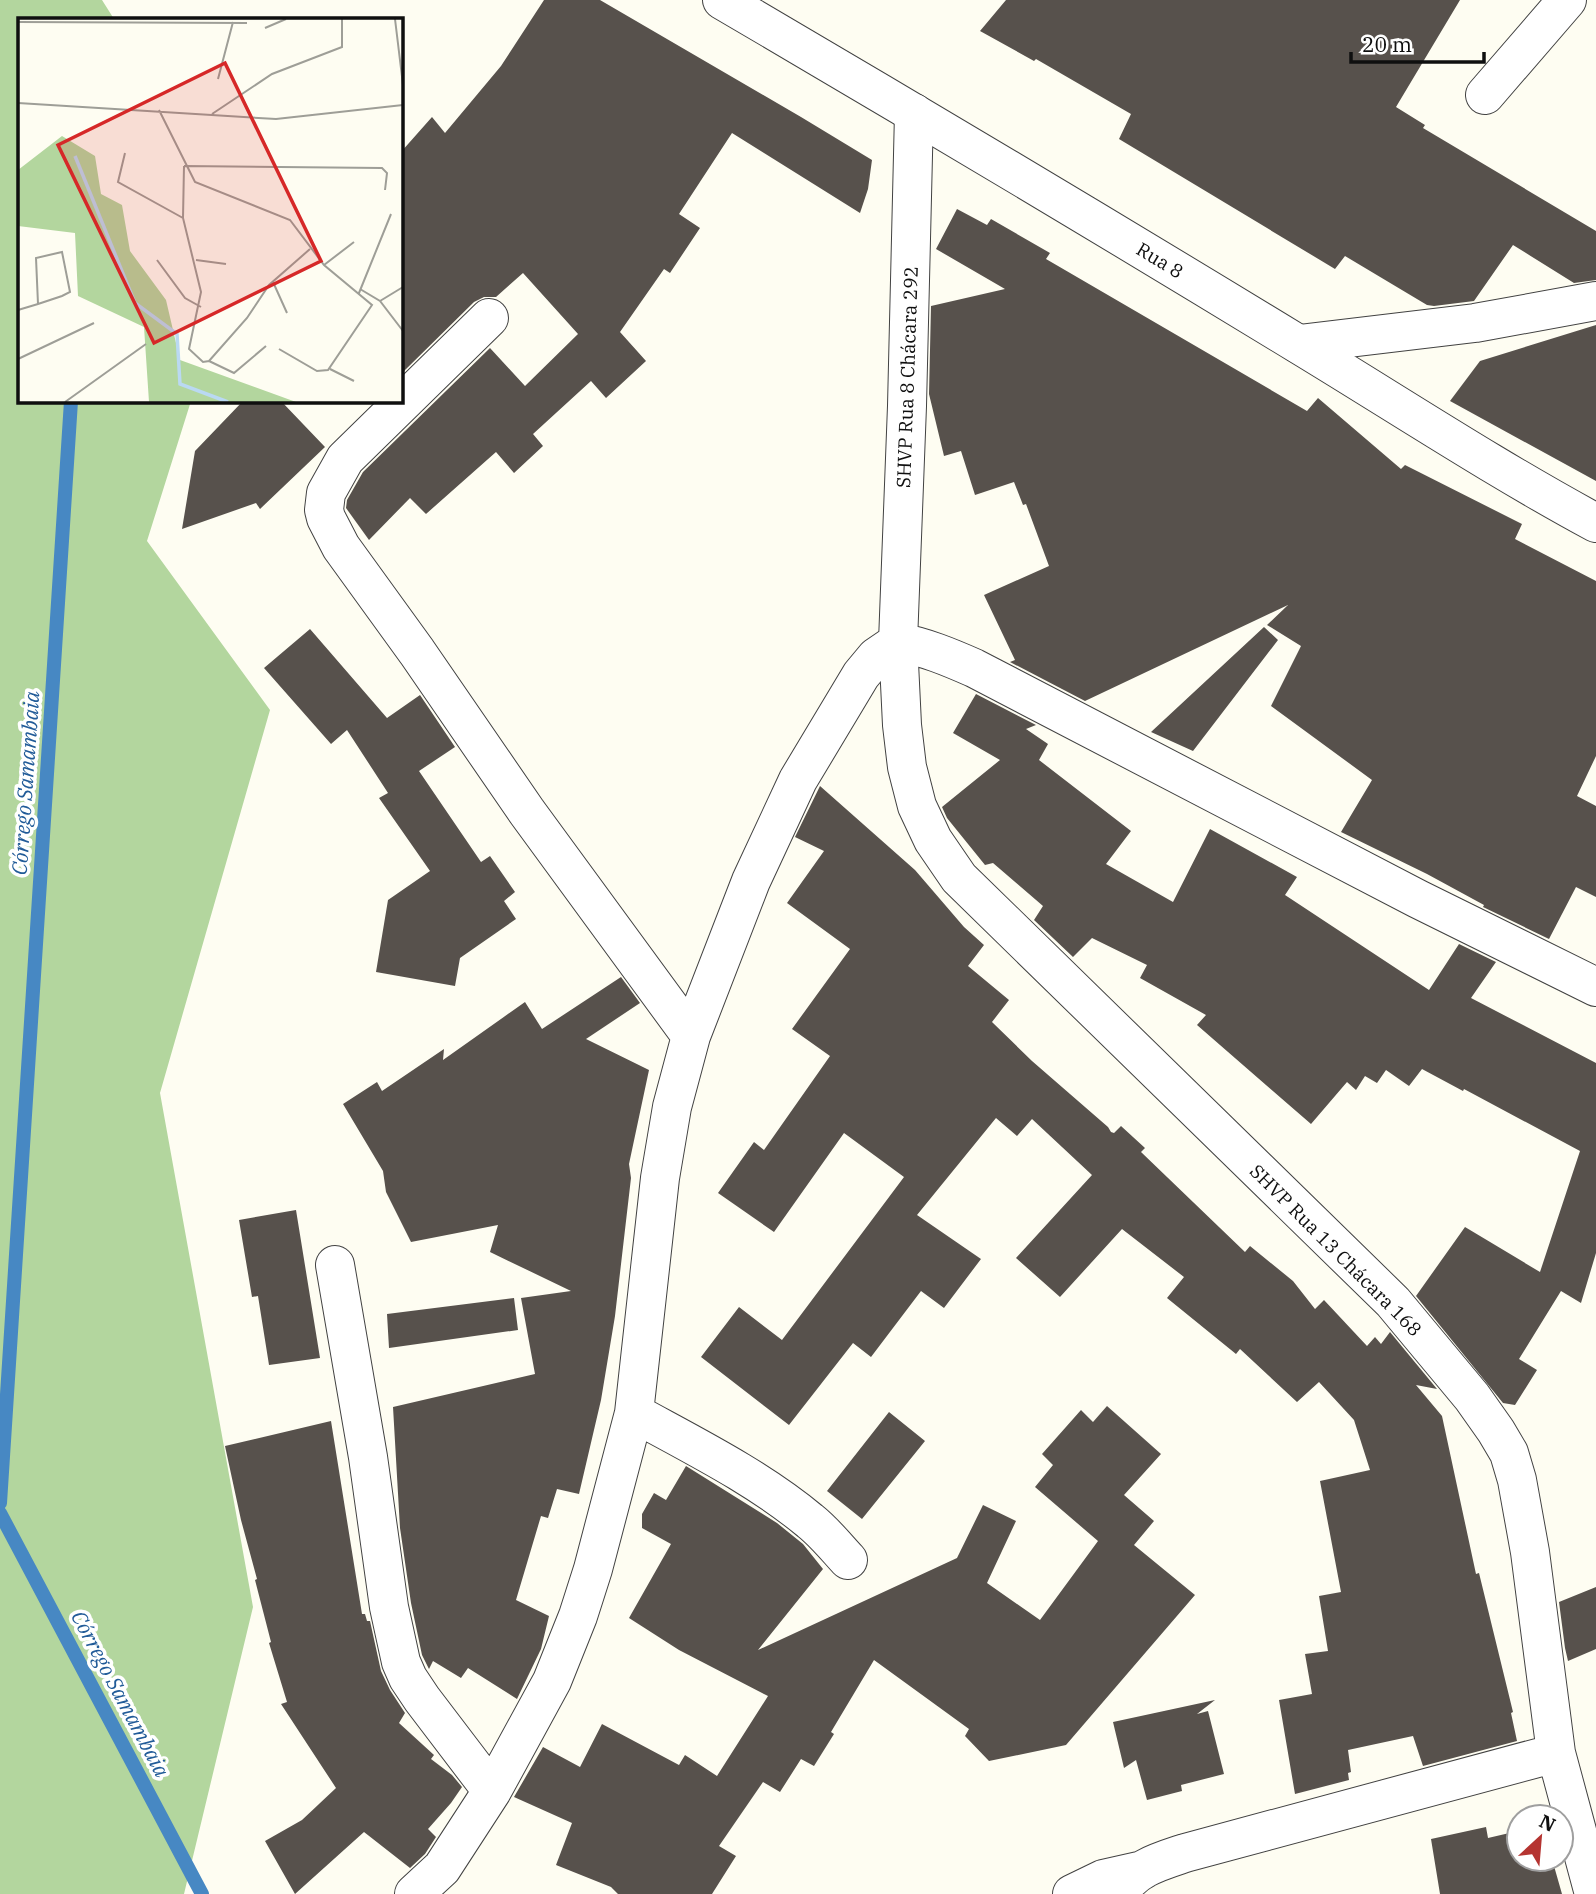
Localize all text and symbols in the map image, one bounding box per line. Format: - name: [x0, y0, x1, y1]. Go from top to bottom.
- inset map: [18, 18, 402, 402]
- scale bar: [1351, 21, 1484, 65]
- text: 20 m: [1362, 30, 1412, 58]
- street label: Rua 8: [1132, 237, 1188, 283]
- street label: SHVP Rua 8 Chácara 292: [891, 266, 923, 488]
- water label: Córrego Samambaia: [5, 689, 45, 876]
- street label: SHVP Rua 13 Chácara 168: [1245, 1159, 1427, 1341]
- water label: Córrego Samambaia: [65, 1606, 177, 1782]
- north arrow: [1505, 1803, 1575, 1873]
- text: N: [1535, 1809, 1559, 1837]

